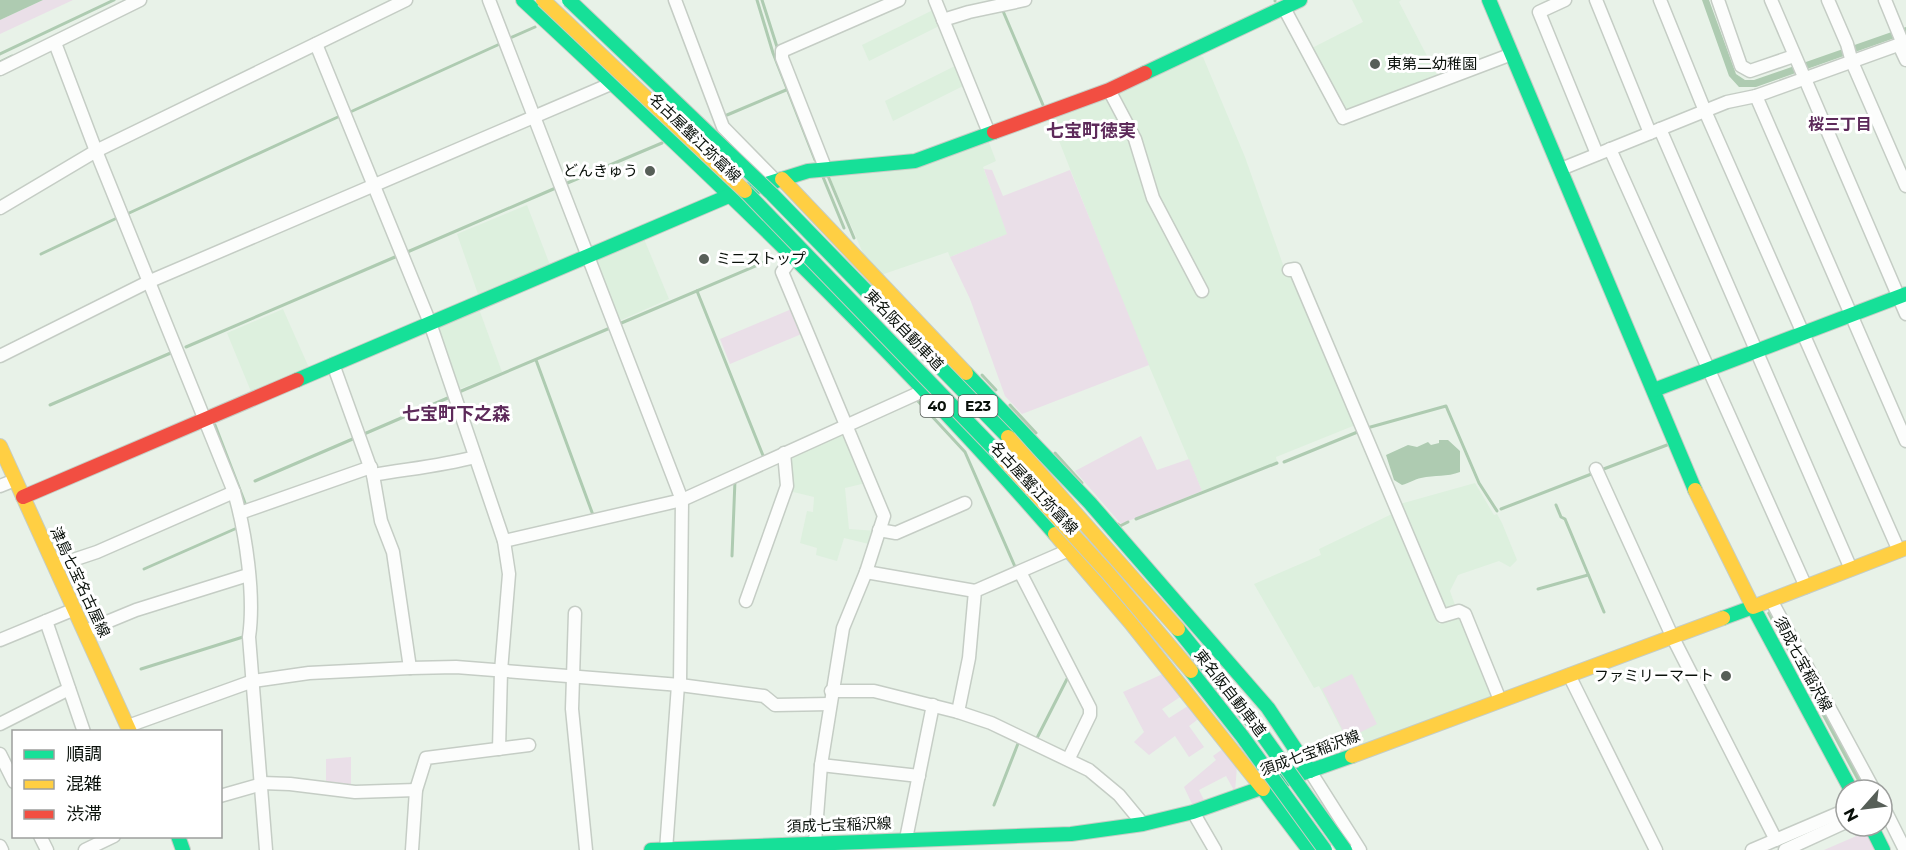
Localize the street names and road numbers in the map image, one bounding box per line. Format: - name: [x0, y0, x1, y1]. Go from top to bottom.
- street label: 名古屋蟹江弥富線: [646, 89, 745, 186]
- street label: 東名阪自動車道: [861, 285, 948, 374]
- road number: 40: [920, 395, 954, 417]
- road number: E23: [958, 395, 998, 417]
- street label: 名古屋蟹江弥富線: [986, 437, 1082, 538]
- street label: 津島七宝名古屋線: [46, 523, 114, 640]
- street label: 須成七宝稲沢線: [1770, 613, 1836, 715]
- street label: 東名阪自動車道: [1191, 645, 1270, 740]
- street label: 須成七宝稲沢線: [1257, 726, 1362, 779]
- street label: 須成七宝稲沢線: [786, 813, 892, 836]

